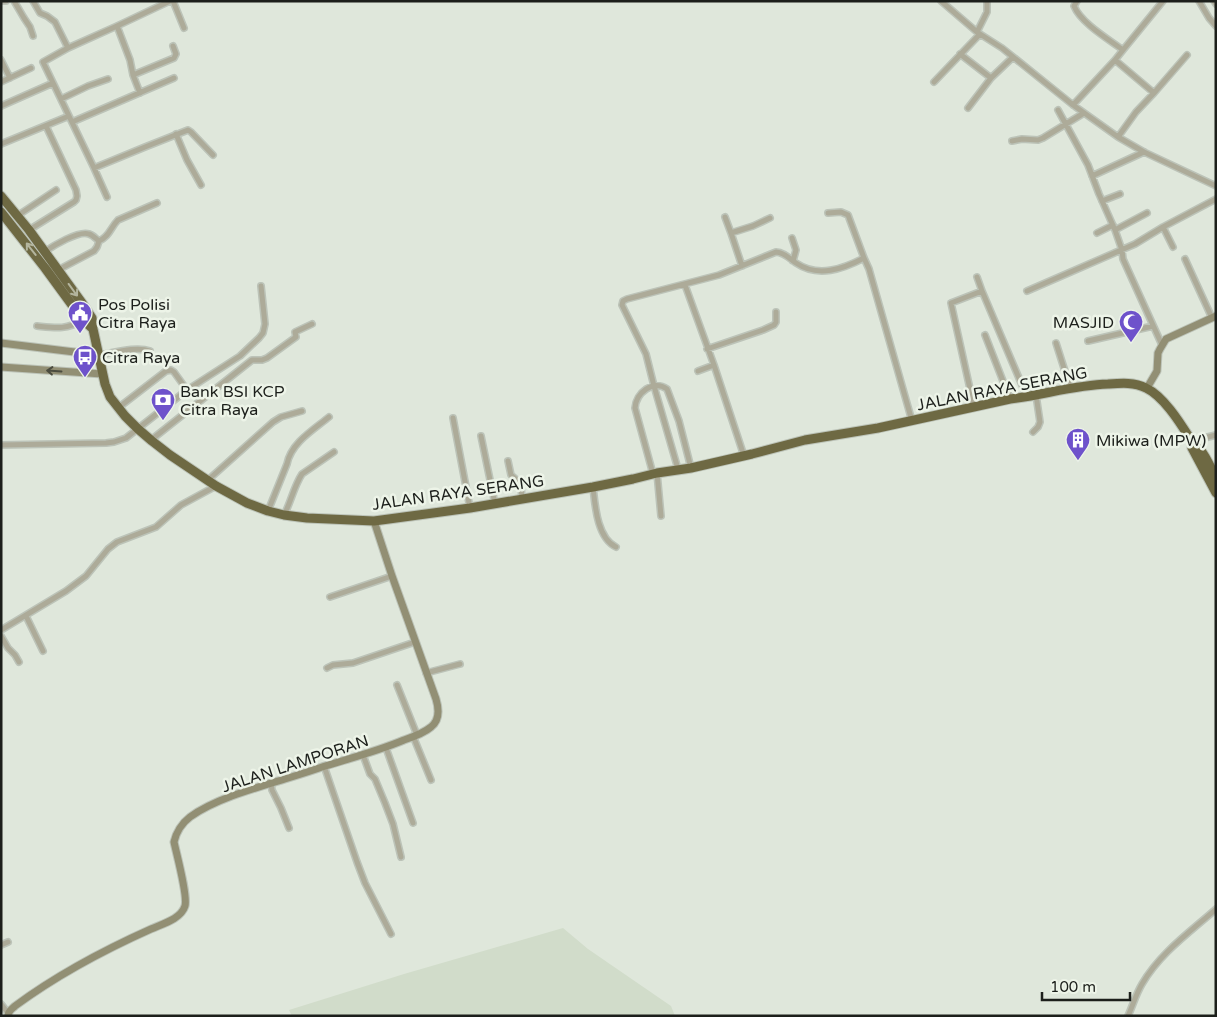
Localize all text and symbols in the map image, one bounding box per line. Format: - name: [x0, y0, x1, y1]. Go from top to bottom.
- one-way arrow: [25, 243, 36, 256]
- one-way arrow: [68, 283, 78, 297]
- place label: Pos Polisi Citra Raya: [98, 295, 176, 333]
- public building icon: Pos Polisi Citra Raya: [67, 300, 93, 334]
- mosque icon: MASJID: [1118, 309, 1144, 343]
- place label: MASJID: [1053, 313, 1114, 333]
- bus stop icon: Citra Raya: [72, 344, 98, 378]
- place label: Citra Raya: [102, 348, 180, 368]
- street label: JALAN RAYA SERANG: [915, 363, 1089, 415]
- one-way arrow: [46, 366, 62, 375]
- place label: Bank BSI KCP Citra Raya: [180, 382, 285, 420]
- bank icon: Bank BSI KCP Citra Raya: [150, 387, 176, 421]
- building icon: Mikiwa (MPW): [1065, 427, 1091, 461]
- place label: Mikiwa (MPW): [1096, 431, 1206, 451]
- street label: JALAN RAYA SERANG: [371, 471, 545, 515]
- street label: JALAN LAMPORAN: [219, 731, 371, 797]
- scale bar: [1042, 970, 1130, 1002]
- text: 100 m: [1050, 978, 1096, 996]

